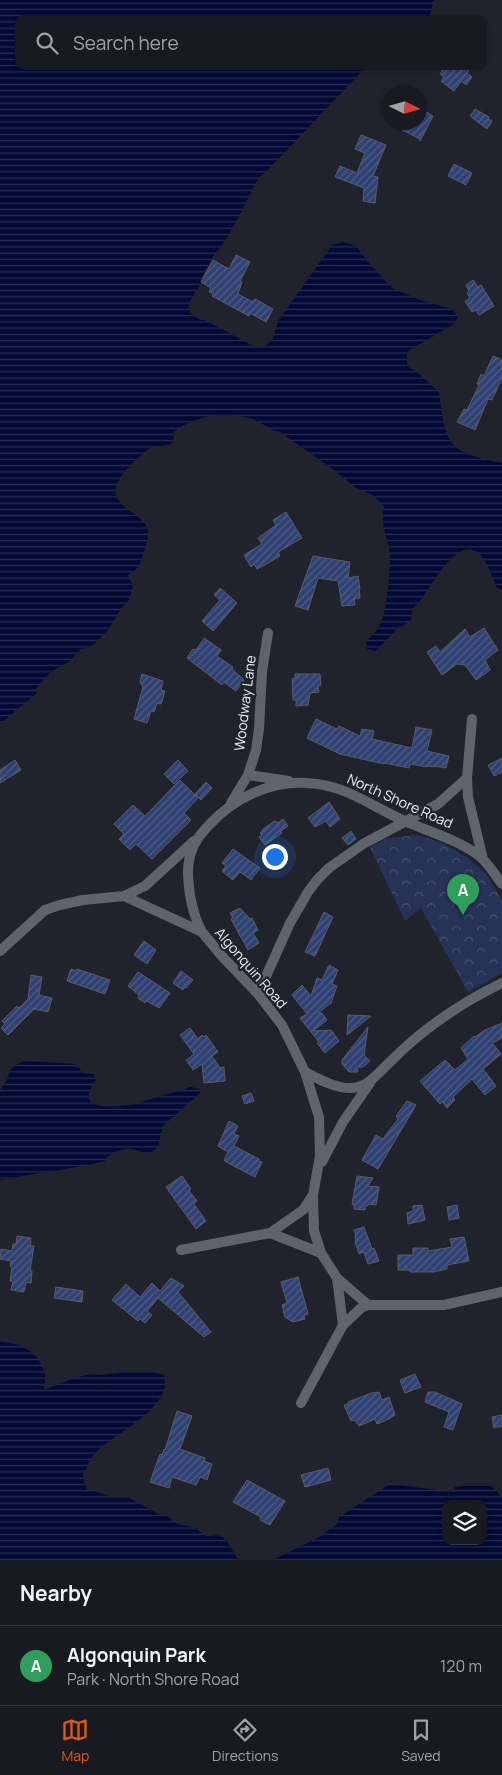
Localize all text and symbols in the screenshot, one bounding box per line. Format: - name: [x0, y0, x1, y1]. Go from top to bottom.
- search box: [15, 15, 487, 70]
- icon: search: [33, 29, 61, 57]
- text: Search here: [73, 30, 179, 56]
- north arrow: [382, 85, 427, 130]
- street label: Woodway Lane: [229, 654, 260, 752]
- street label: North Shore Road: [344, 769, 456, 832]
- your location: [262, 844, 288, 870]
- pin: A: [447, 874, 479, 915]
- street label: Algonquin Road: [211, 923, 292, 1012]
- map controls: [442, 1500, 487, 1545]
- button: layers: [442, 1500, 487, 1545]
- text: Nearby: [20, 1579, 92, 1607]
- text: Algonquin Park: [67, 1642, 206, 1668]
- text: A: [31, 1655, 41, 1677]
- text: 120 m: [440, 1655, 482, 1677]
- text: Park · North Shore Road: [67, 1668, 239, 1690]
- tab: Map: [61, 1716, 89, 1765]
- tab: Directions: [212, 1716, 278, 1765]
- tab: Saved: [401, 1716, 441, 1765]

